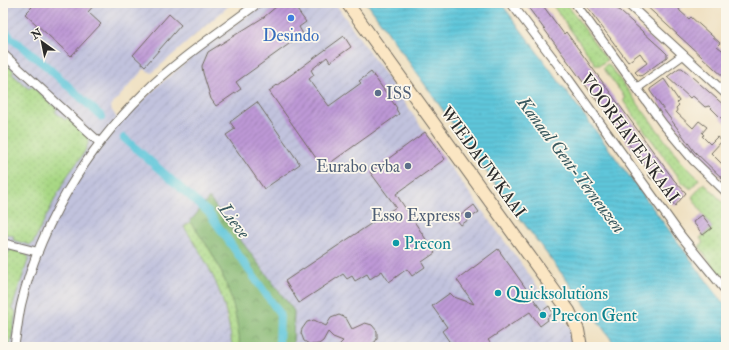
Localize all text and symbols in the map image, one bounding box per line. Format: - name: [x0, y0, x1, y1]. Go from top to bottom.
- marker: Desindo: [286, 13, 296, 23]
- north arrow: [22, 22, 62, 62]
- text: N: [28, 25, 45, 43]
- place label: Desindo: [263, 25, 319, 46]
- street label: VOORHAVENKAAI: [576, 69, 684, 207]
- place label: ISS: [386, 83, 412, 104]
- marker: ISS: [373, 88, 383, 98]
- water label: Kanaal Gent-Terneuzen: [511, 91, 630, 238]
- street label: WIEDAUWKAAI: [435, 102, 530, 222]
- place label: Eurabo cvba: [316, 156, 401, 177]
- marker: Eurabo cvba: [403, 161, 413, 171]
- water label: Lieve: [213, 198, 256, 244]
- place label: Esso Express: [371, 205, 460, 227]
- marker: Esso Express: [463, 210, 473, 220]
- place label: Precon: [404, 233, 451, 254]
- marker: Precon: [391, 238, 401, 248]
- place label: Quicksolutions: [506, 283, 608, 304]
- marker: Quicksolutions: [493, 288, 503, 298]
- place label: Precon Gent: [551, 305, 638, 326]
- marker: Precon Gent: [538, 310, 548, 320]

